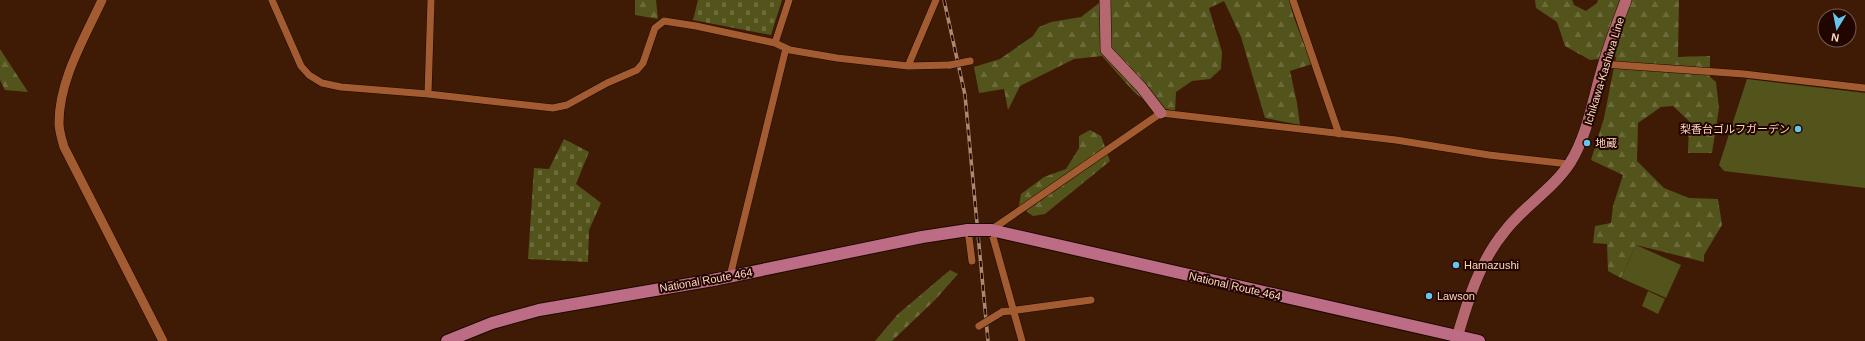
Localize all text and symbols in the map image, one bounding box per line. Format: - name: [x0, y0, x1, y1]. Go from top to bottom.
- north arrow: [1817, 8, 1857, 48]
- street label: Ichikawa-Kashiwa Line: [1582, 16, 1626, 126]
- text: N: [1830, 31, 1840, 44]
- place label: 梨香台ゴルフガーデン: [1680, 123, 1790, 135]
- marker: 梨香台ゴルフガーデン: [1793, 124, 1803, 134]
- place label: 地蔵: [1595, 137, 1617, 149]
- marker: 地蔵: [1582, 138, 1592, 148]
- place label: Hamazushi: [1464, 259, 1519, 271]
- marker: Hamazushi: [1451, 260, 1461, 270]
- street label: National Route 464: [659, 266, 753, 294]
- street label: National Route 464: [1188, 270, 1282, 302]
- place label: Lawson: [1437, 290, 1475, 302]
- marker: Lawson: [1424, 291, 1434, 301]

